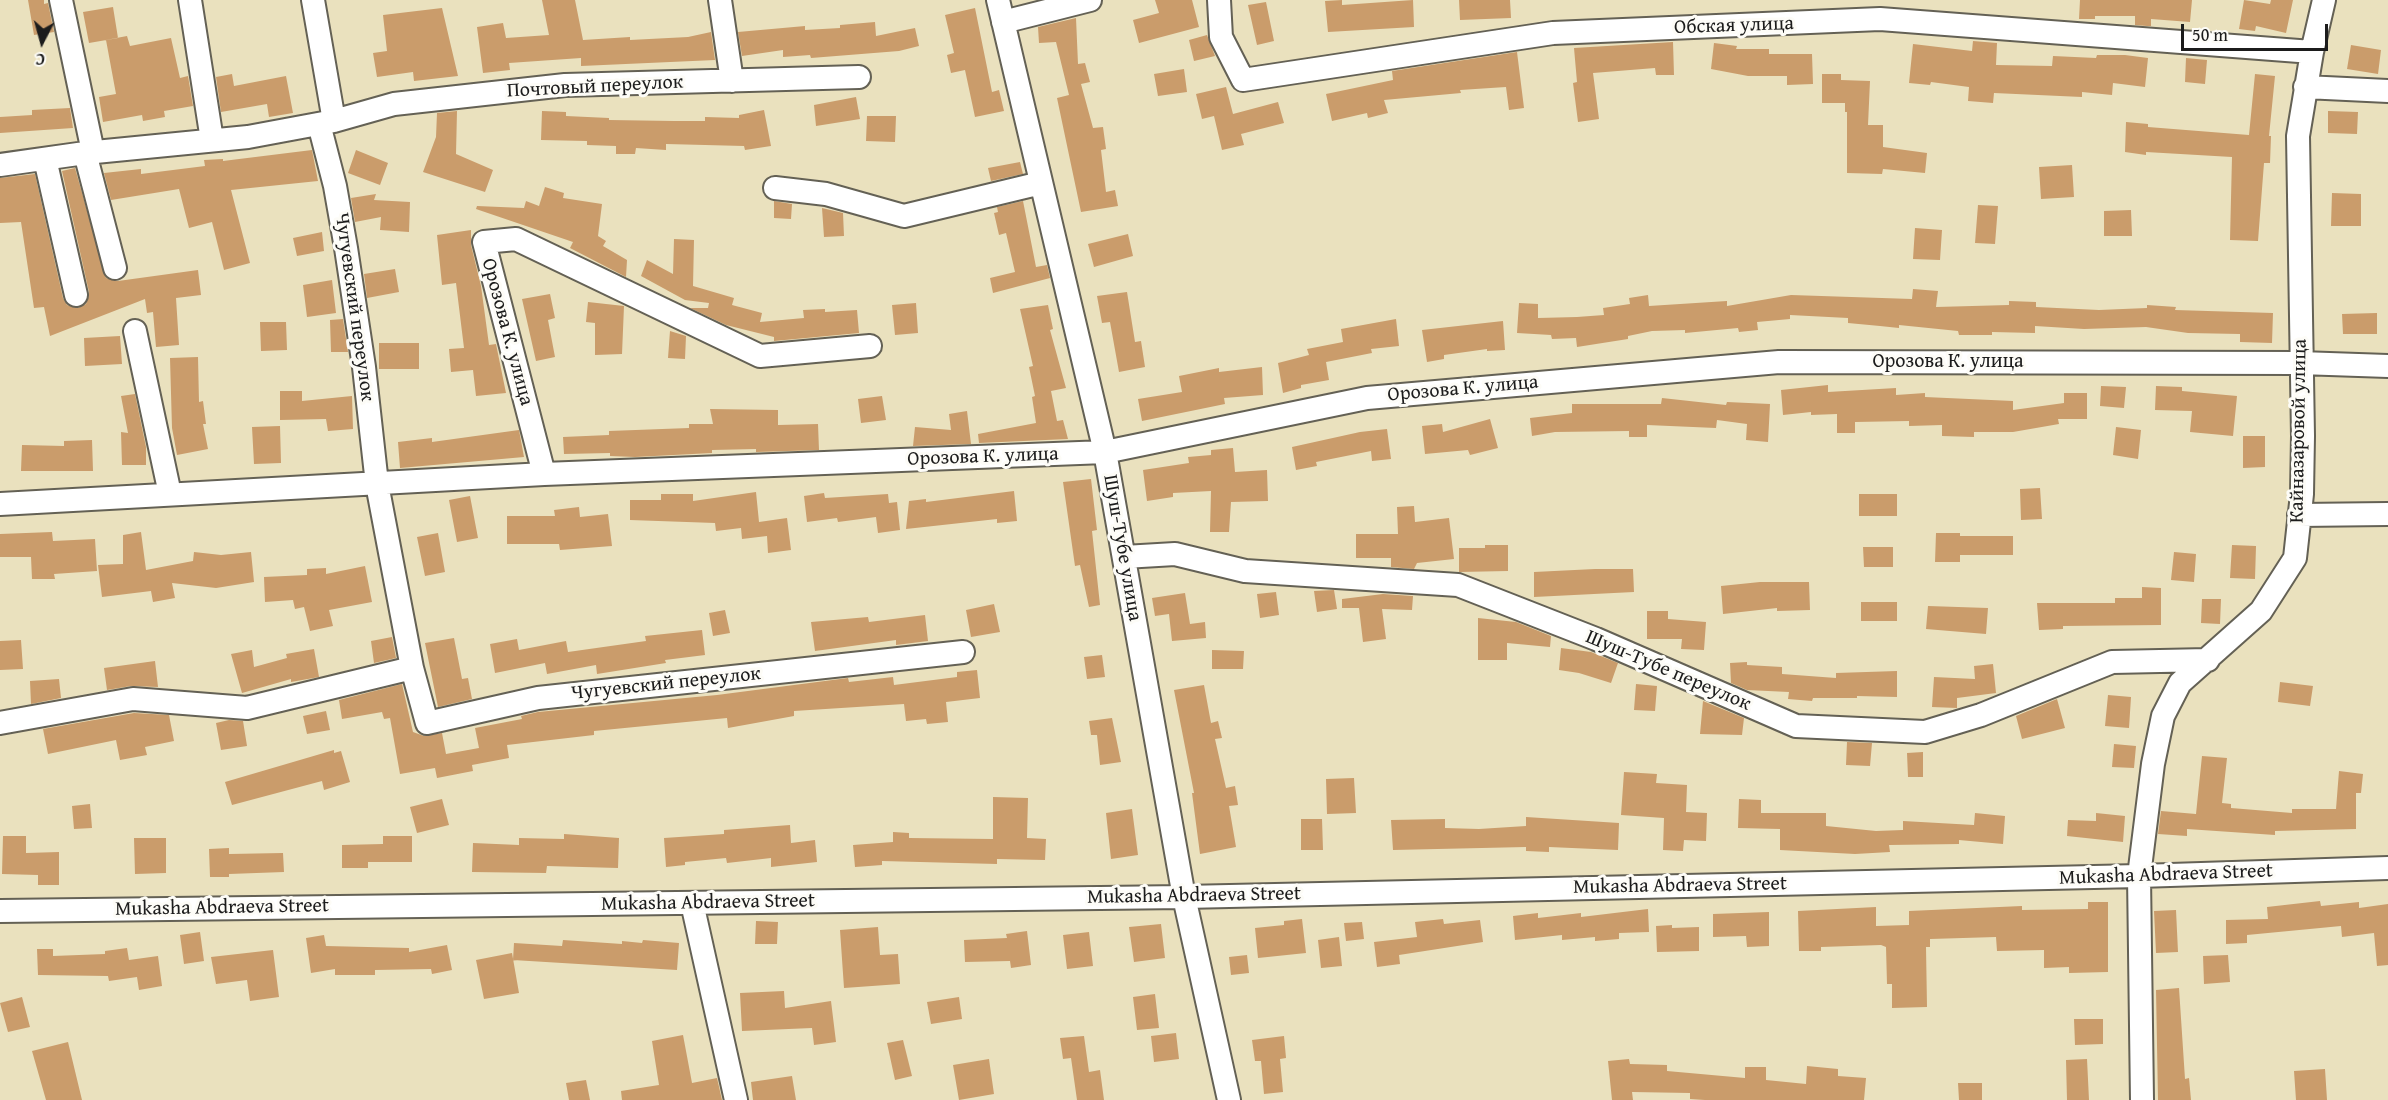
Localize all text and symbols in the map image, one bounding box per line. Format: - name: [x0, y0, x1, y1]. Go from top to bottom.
- north arrow: [12, 12, 72, 72]
- street label: Обская улица: [1674, 12, 1794, 40]
- scale bar: [2184, 12, 2331, 50]
- text: 50 m: [2192, 21, 2228, 48]
- text: С: [34, 47, 46, 72]
- street label: Почтовый переулок: [506, 70, 684, 104]
- street label: Чугуевский переулок: [329, 211, 379, 403]
- street label: Орозова К. улица: [476, 256, 538, 408]
- street label: Кайназаровой улица: [2285, 339, 2313, 523]
- street label: Орозова К. улица: [1872, 350, 2024, 374]
- street label: Орозова К. улица: [1387, 370, 1539, 408]
- street label: Орозова К. улица: [907, 442, 1059, 472]
- street label: Шуш-Тубе улица: [1097, 473, 1147, 623]
- street label: Шуш-Тубе переулок: [1582, 625, 1754, 717]
- street label: Чугуевский переулок: [570, 662, 762, 706]
- street label: Mukasha Abdraeva Street: [2059, 859, 2273, 891]
- street label: Mukasha Abdraeva Street: [1573, 872, 1787, 900]
- street label: Mukasha Abdraeva Street: [1087, 882, 1301, 910]
- street label: Mukasha Abdraeva Street: [601, 889, 815, 917]
- street label: Mukasha Abdraeva Street: [115, 894, 329, 922]

